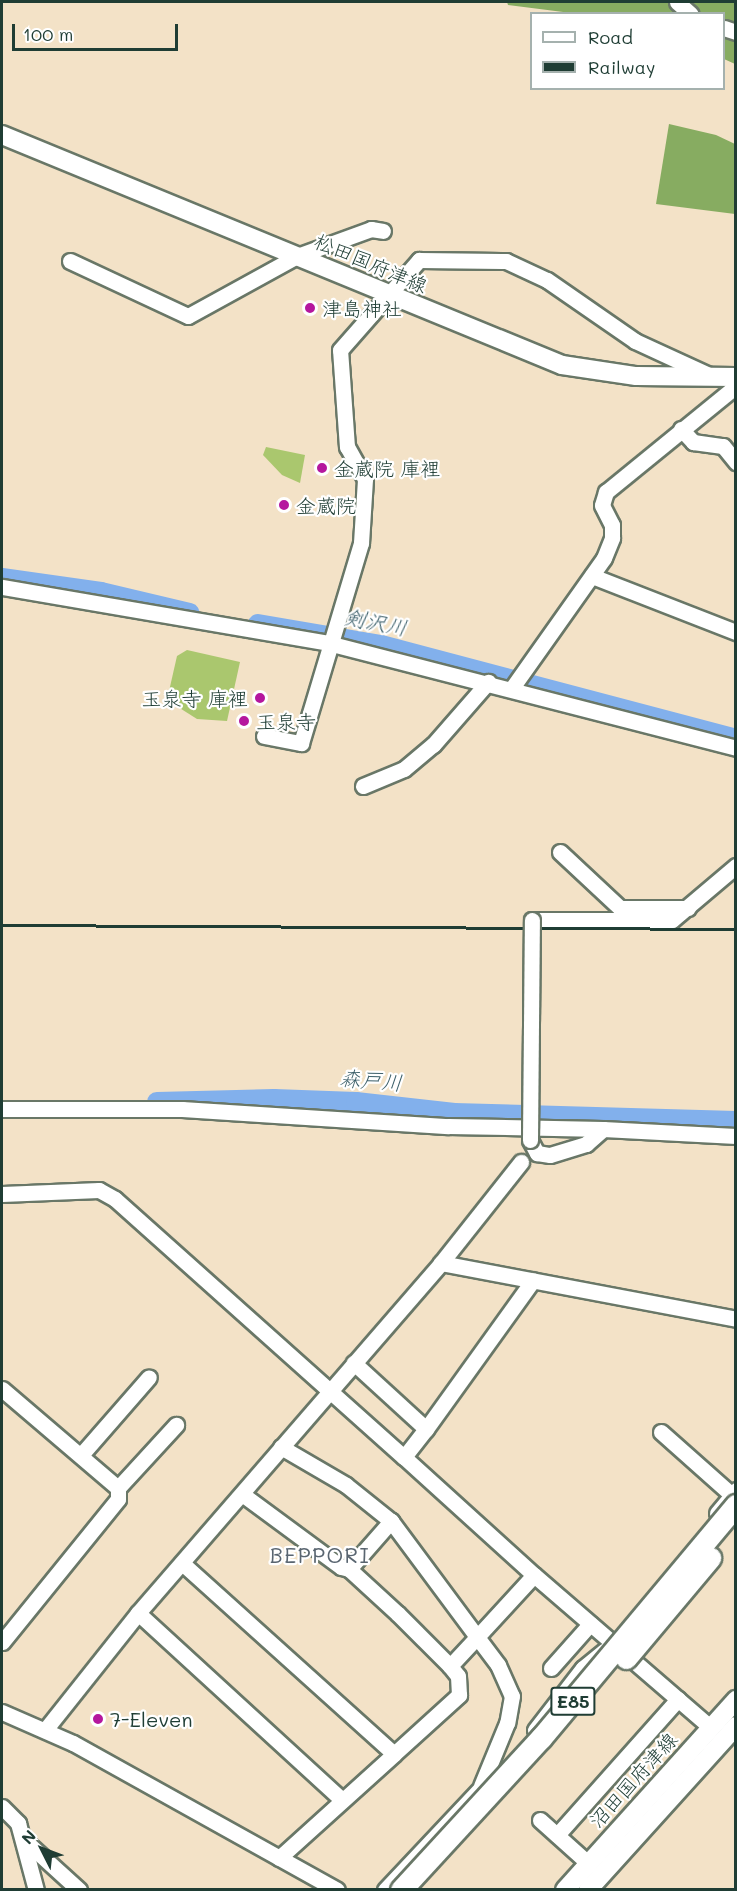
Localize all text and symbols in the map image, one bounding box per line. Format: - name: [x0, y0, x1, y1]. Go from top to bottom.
- scale bar: [15, 12, 182, 50]
- legend: [530, 12, 725, 90]
- text: 100 m: [23, 22, 73, 46]
- text: Road: [588, 25, 633, 49]
- text: Railway: [588, 55, 655, 79]
- street label: 松田国府津線: [311, 229, 431, 297]
- place label: 津島神社: [322, 296, 402, 320]
- marker: 津島神社: [303, 301, 317, 315]
- place label: 金蔵院 庫裡: [334, 456, 440, 480]
- marker: 金蔵院 庫裡: [315, 461, 329, 475]
- place label: 金蔵院: [296, 493, 356, 517]
- marker: 金蔵院: [277, 498, 291, 512]
- water label: 剣沢川: [343, 604, 409, 640]
- place label: 玉泉寺 庫裡: [142, 686, 248, 710]
- marker: 玉泉寺 庫裡: [253, 691, 267, 705]
- place label: 玉泉寺: [256, 709, 316, 733]
- marker: 玉泉寺: [237, 714, 251, 728]
- water label: 森戸川: [339, 1065, 403, 1095]
- district label: BEPPORI: [270, 1542, 370, 1568]
- road number: E85: [549, 1686, 597, 1716]
- place label: 7-Eleven: [110, 1707, 192, 1731]
- marker: 7-Eleven: [91, 1712, 105, 1726]
- street label: 沼田国府津線: [584, 1727, 682, 1833]
- north arrow: [12, 1819, 72, 1879]
- text: N: [16, 1825, 40, 1848]

